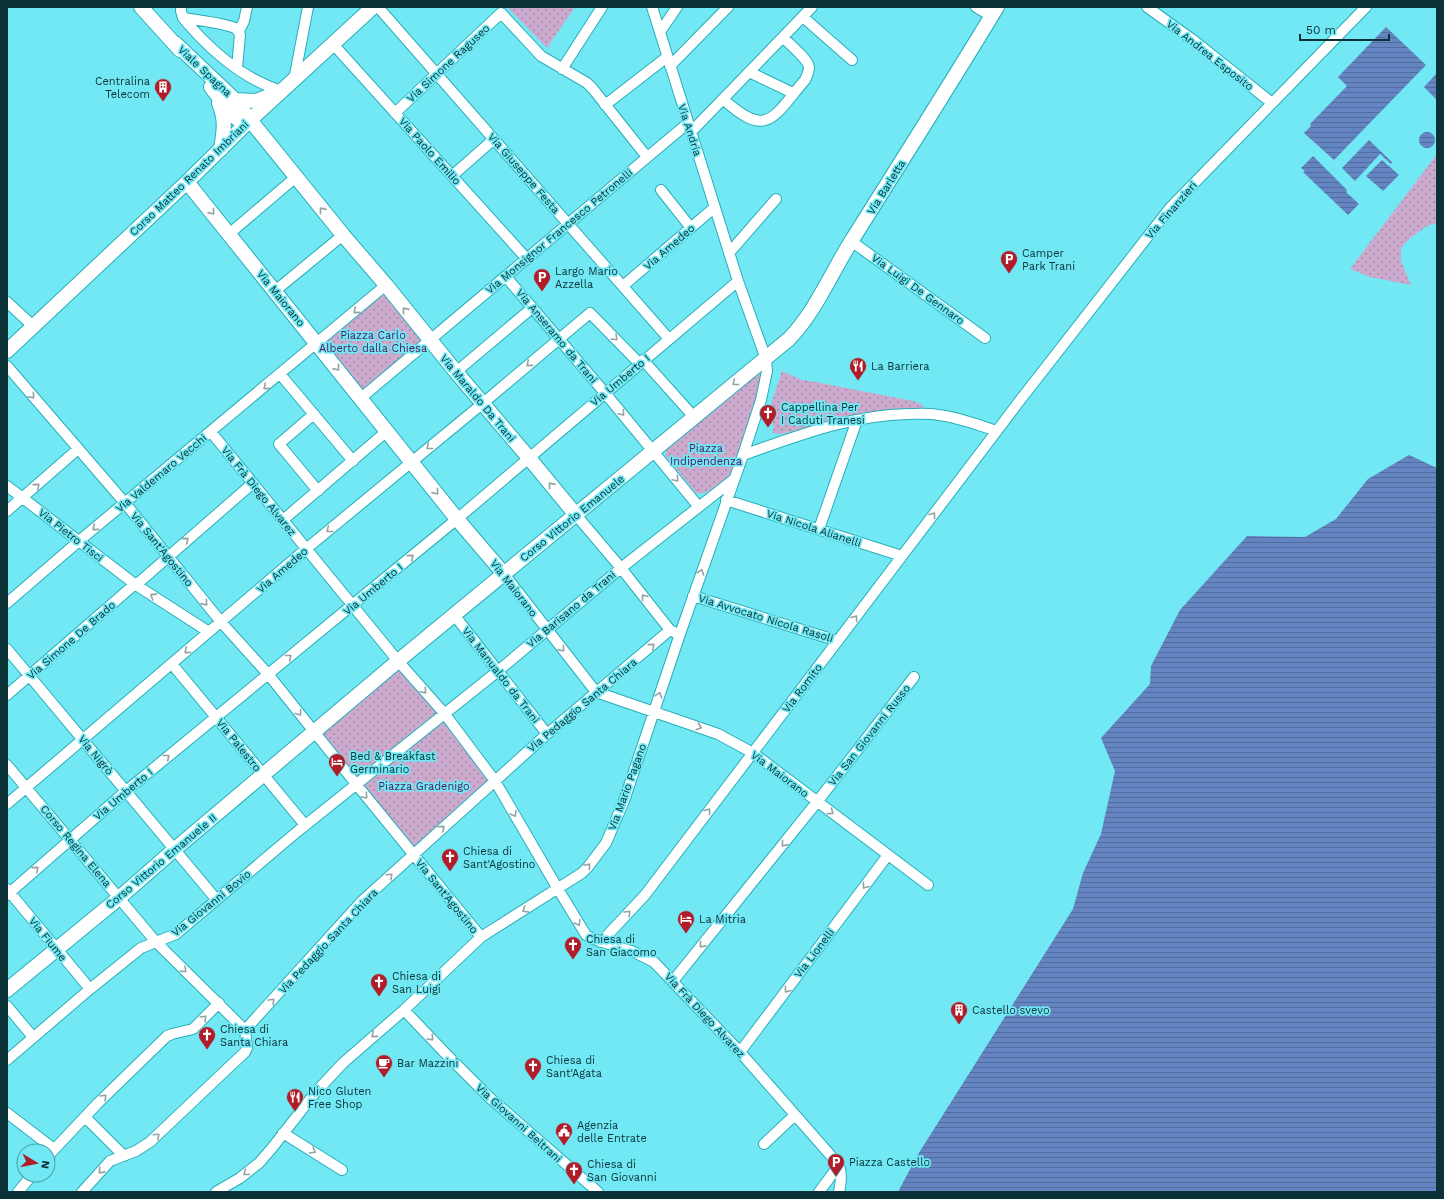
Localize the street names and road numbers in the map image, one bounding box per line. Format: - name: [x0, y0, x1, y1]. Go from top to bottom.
- street label: Via Andrea Esposito: [1164, 17, 1256, 93]
- street label: Via Simone Raguseo: [404, 22, 492, 105]
- street label: Viale Spagna: [175, 43, 234, 100]
- street label: Via Andria: [675, 102, 704, 158]
- street label: Via Paolo Emilio: [396, 115, 463, 188]
- street label: Corso Matteo Renato Imbriani: [127, 118, 252, 239]
- street label: Via Giuseppe Festa: [485, 130, 562, 216]
- street label: Via Barletta: [864, 158, 908, 217]
- street label: Via Monsignor Francesco Petronelli: [483, 166, 636, 297]
- street label: Via Finanzieri: [1143, 179, 1200, 242]
- street label: Via Amedeo: [641, 222, 697, 273]
- street label: Via Luigi De Gennaro: [869, 251, 967, 327]
- street label: Via Maiorano: [254, 267, 307, 329]
- street label: Via Anseramo da Trani: [513, 286, 600, 386]
- street label: Via Maraldo Da Trani: [437, 352, 518, 445]
- street label: Via Umberto I: [588, 352, 653, 409]
- street label: Via Valdemaro Vecchi: [113, 431, 209, 515]
- street label: Via Frà Diego Alvarez: [218, 444, 299, 539]
- street label: Corso Vittorio Emanuele: [518, 472, 627, 565]
- street label: Via Pietro Tisci: [36, 506, 106, 565]
- street label: Via Nicola Alianelli: [765, 507, 863, 550]
- street label: Via Sant'Agostino: [128, 509, 196, 589]
- street label: Via Amedeo: [254, 545, 310, 596]
- street label: Via Maiorano: [487, 557, 540, 619]
- street label: Via Umberto I: [341, 561, 406, 618]
- street label: Via Barisano da Trani: [524, 568, 619, 650]
- street label: Via Avvocato Nicola Rasoli: [697, 592, 835, 645]
- street label: Via Simone De Brado: [24, 598, 118, 682]
- street label: Via Manualdo da Trani: [459, 625, 542, 726]
- street label: Via Pedaggio Santa Chiara: [525, 656, 640, 755]
- street label: Via Romito: [780, 661, 825, 715]
- street label: Via San Giovanni Russo: [826, 682, 913, 789]
- street label: Via Palestro: [214, 716, 264, 774]
- street label: Via Nigrò: [75, 733, 116, 778]
- street label: Via Mario Pagano: [606, 742, 649, 832]
- street label: Via Maiorano: [748, 748, 811, 800]
- street label: Via Umberto I: [91, 766, 156, 823]
- street label: Corso Regina Elena: [37, 803, 114, 890]
- street label: Corso Vittorio Emanuele II: [103, 811, 219, 912]
- street label: Via Sant'Agostino: [413, 856, 481, 936]
- street label: Via Giovanni Bovio: [169, 867, 254, 939]
- street label: Via Pedaggio Santa Chiara: [276, 886, 381, 997]
- street label: Via Fiume: [26, 915, 69, 964]
- street label: Via Lionelli: [792, 926, 837, 981]
- street label: Via Frà Diego Alvarez: [662, 970, 748, 1061]
- street label: Via Giovanni Beltrani: [473, 1081, 564, 1165]

